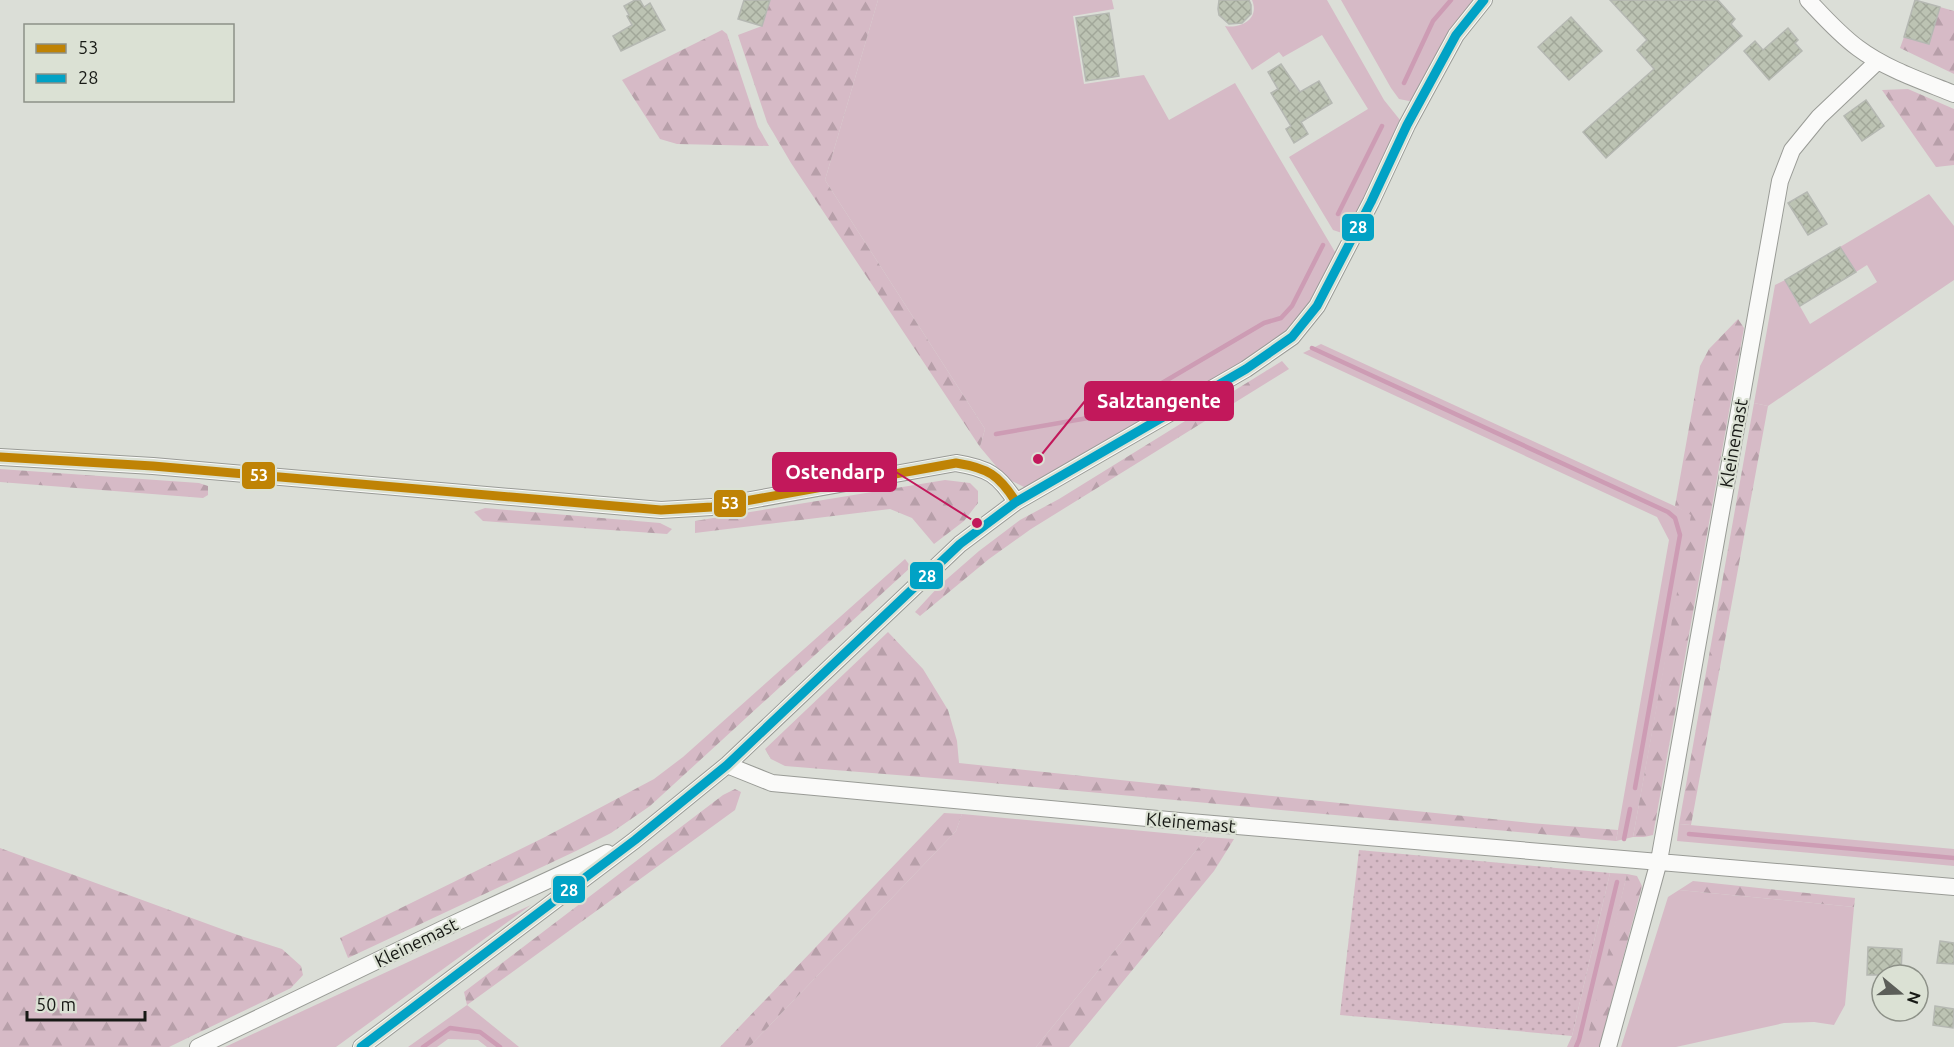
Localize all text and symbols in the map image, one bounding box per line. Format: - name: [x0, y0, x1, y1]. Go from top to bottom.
- legend: [24, 24, 234, 102]
- text: 53: [78, 37, 98, 57]
- text: 28: [78, 67, 98, 87]
- line badge: 28: [1341, 213, 1375, 242]
- text: 28: [1349, 218, 1367, 236]
- callout: Salztangente: [1085, 382, 1233, 420]
- text: Salztangente: [1097, 389, 1221, 412]
- street label: Kleinemast: [1715, 397, 1751, 489]
- callout: Ostendarp: [773, 453, 896, 491]
- text: Ostendarp: [785, 460, 885, 483]
- line badge: 53: [241, 461, 276, 490]
- text: 53: [250, 466, 268, 484]
- line badge: 53: [713, 489, 747, 518]
- text: 53: [721, 494, 739, 512]
- line badge: 28: [909, 561, 944, 590]
- text: 28: [918, 567, 936, 585]
- street label: Kleinemast: [1145, 808, 1237, 836]
- line badge: 28: [552, 875, 586, 904]
- text: 28: [560, 881, 578, 899]
- street label: Kleinemast: [371, 913, 461, 971]
- north arrow: [1870, 963, 1930, 1023]
- scale bar: [27, 984, 146, 1022]
- text: N: [1904, 989, 1925, 1006]
- text: 50 m: [36, 994, 76, 1014]

